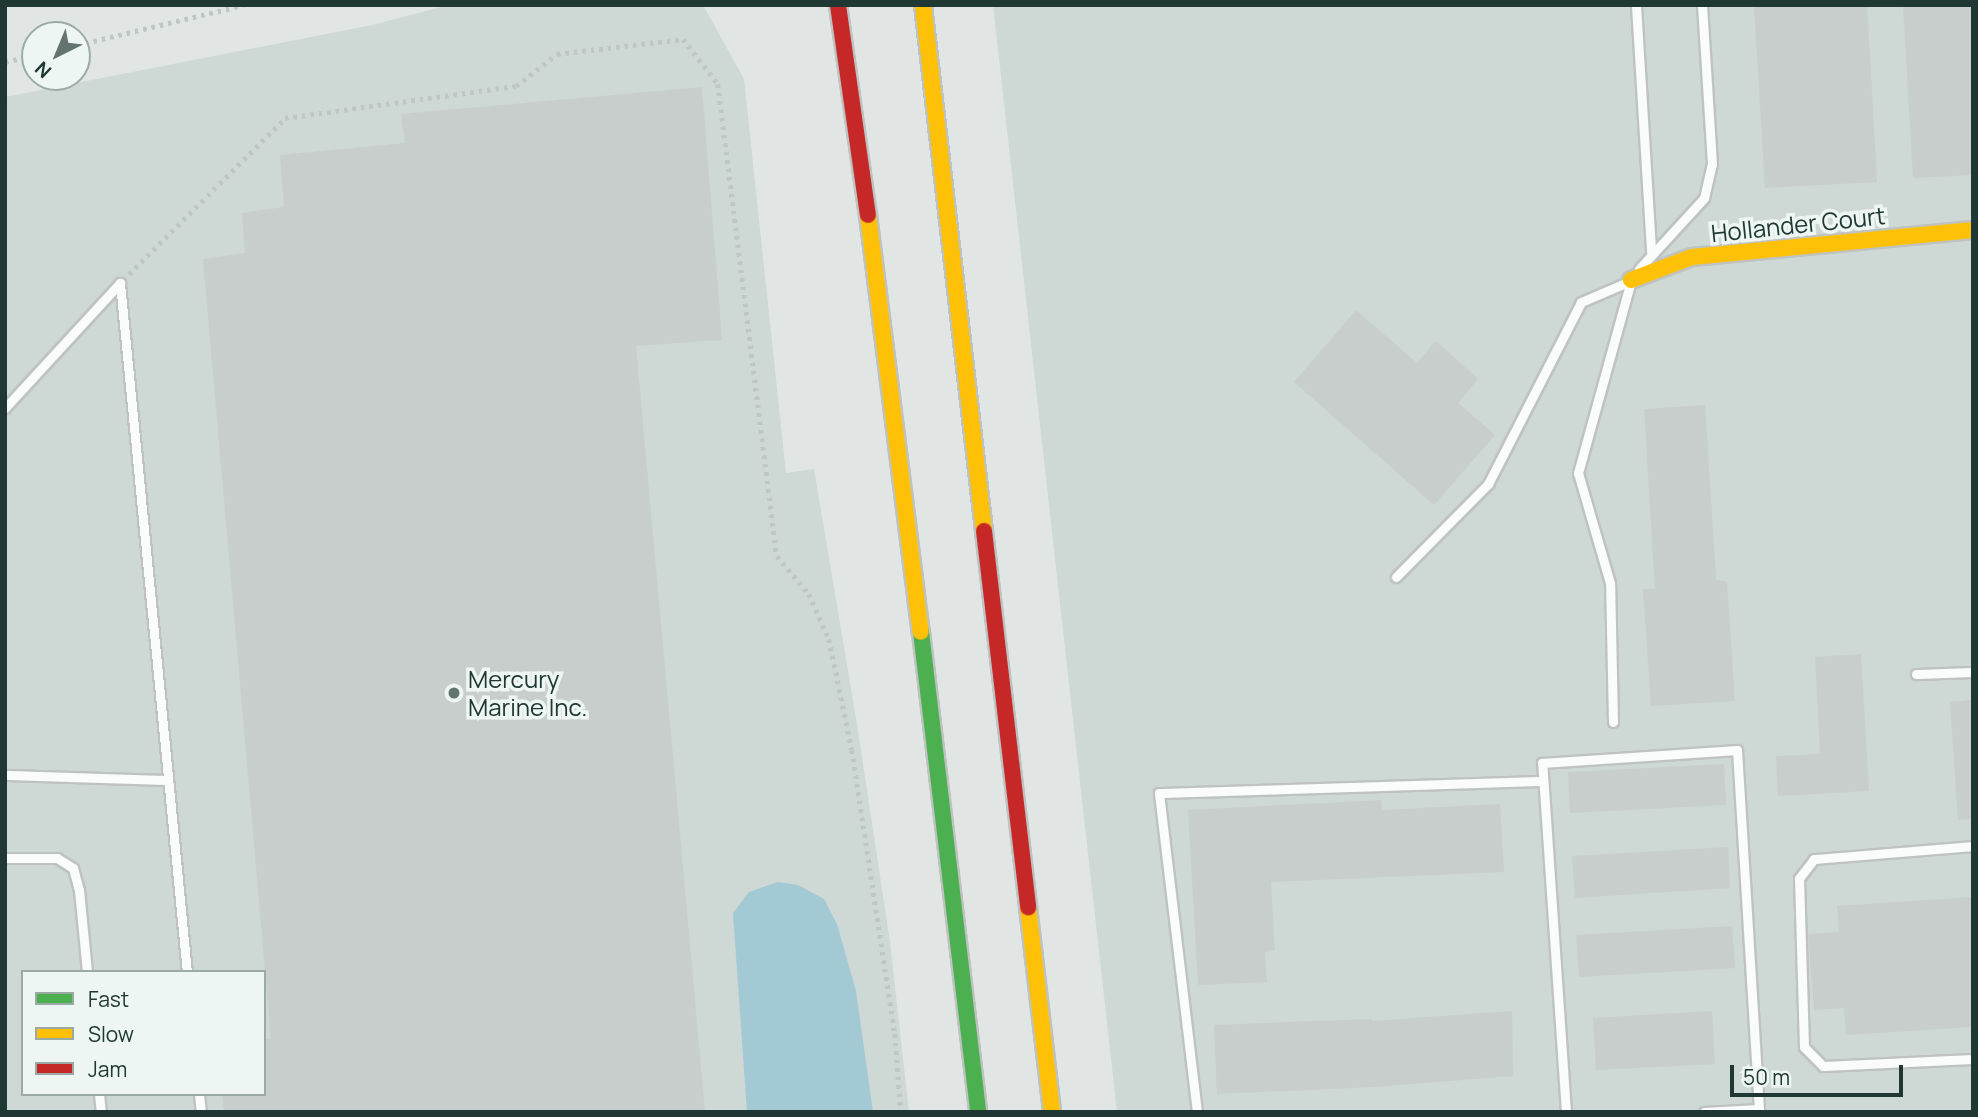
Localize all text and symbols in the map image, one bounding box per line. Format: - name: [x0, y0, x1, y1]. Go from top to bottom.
- north arrow: [21, 21, 91, 91]
- text: N: [29, 56, 57, 84]
- street label: Hollander Court: [1710, 201, 1886, 247]
- place label: Mercury Marine Inc.: [468, 665, 587, 721]
- marker: Mercury Marine Inc.: [446, 685, 462, 701]
- legend: [21, 970, 266, 1096]
- text: Fast: [88, 985, 129, 1013]
- text: Slow: [88, 1020, 134, 1048]
- scale bar: [1733, 1050, 1906, 1094]
- text: Jam: [88, 1055, 127, 1083]
- text: 50 m: [1743, 1063, 1790, 1091]

